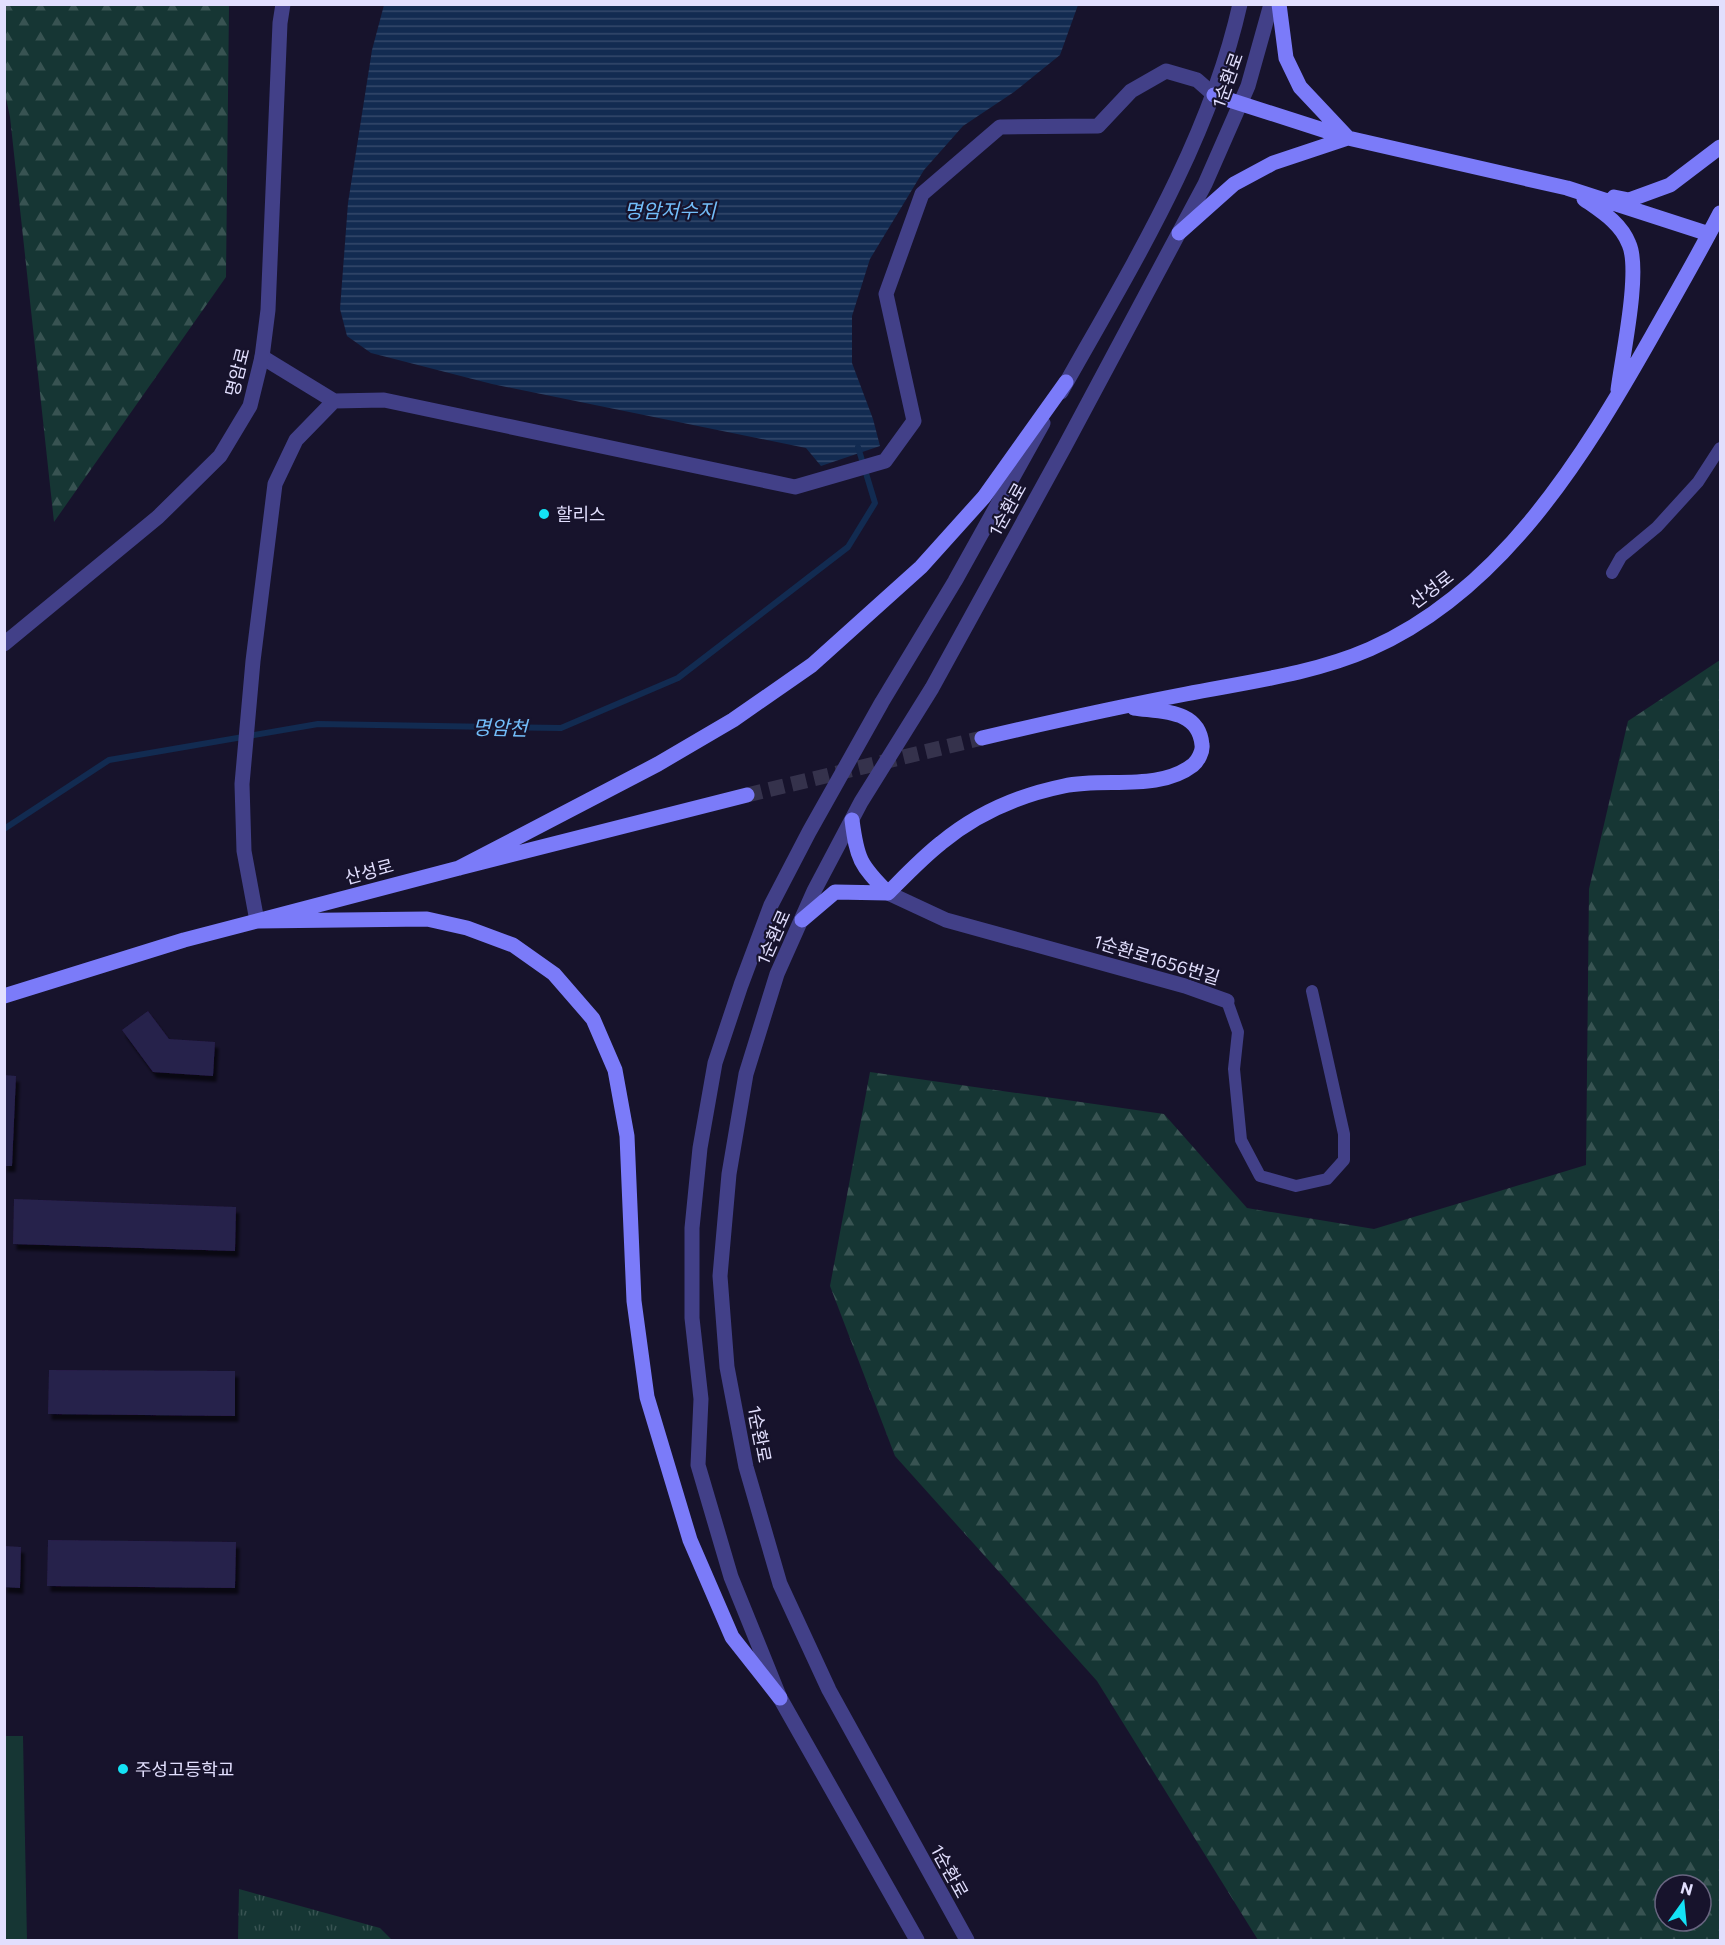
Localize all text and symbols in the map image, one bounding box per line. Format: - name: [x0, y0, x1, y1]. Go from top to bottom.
- street label: 1순환로: [1207, 49, 1247, 111]
- water label: 명암저수지: [624, 198, 718, 222]
- street label: 명암로: [220, 345, 254, 399]
- street label: 1순환로: [983, 479, 1031, 539]
- place label: 할리스: [556, 503, 606, 525]
- marker: 할리스: [537, 507, 551, 521]
- street label: 산성로: [1405, 565, 1457, 613]
- water label: 명암천: [472, 715, 530, 740]
- street label: 산성로: [342, 854, 396, 888]
- street label: 1순환로: [751, 906, 795, 968]
- street label: 1순환로1656번길: [1091, 929, 1223, 989]
- street label: 1순환로: [744, 1404, 776, 1464]
- place label: 주성고등학교: [135, 1758, 234, 1780]
- marker: 주성고등학교: [116, 1762, 130, 1776]
- street label: 1순환로: [926, 1841, 974, 1901]
- north arrow: [1653, 1873, 1713, 1933]
- text: N: [1679, 1877, 1695, 1899]

